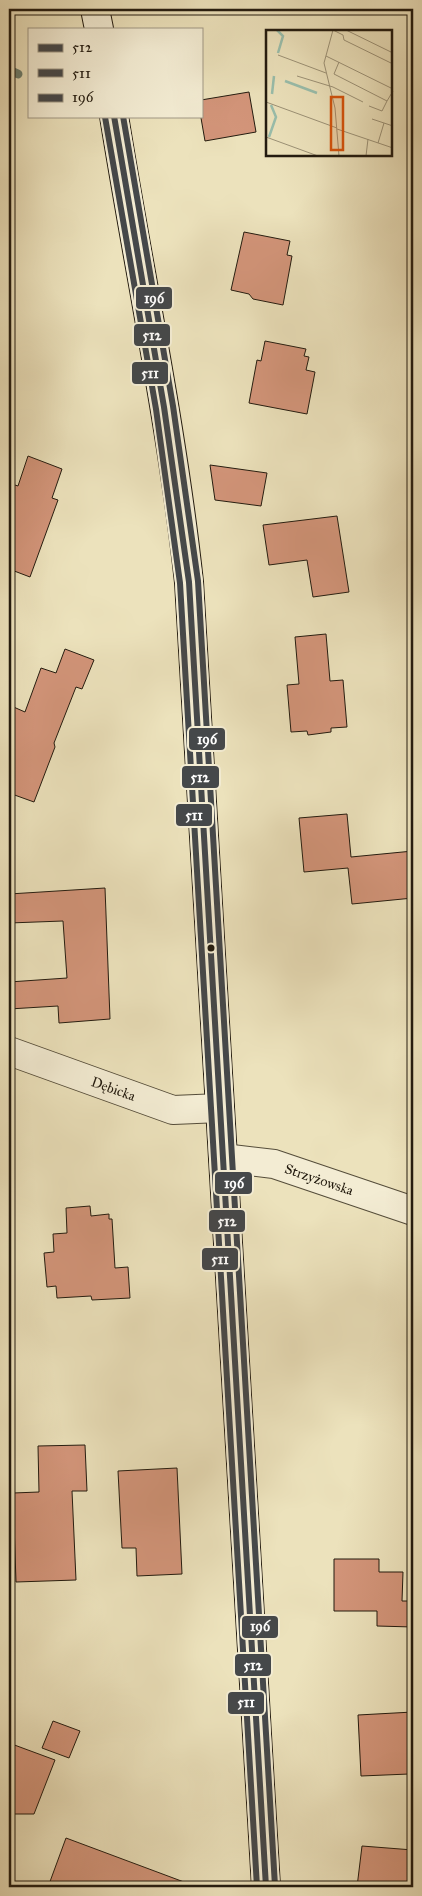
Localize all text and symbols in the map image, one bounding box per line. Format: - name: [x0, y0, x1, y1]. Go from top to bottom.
- legend: [28, 28, 202, 118]
- inset map: [266, 30, 392, 156]
- text: 512: [72, 38, 93, 56]
- text: 511: [72, 64, 91, 82]
- text: 196: [72, 88, 95, 106]
- line badge: 196: [135, 286, 173, 310]
- text: 196: [144, 290, 165, 308]
- line badge: 512: [133, 323, 171, 347]
- text: 512: [143, 327, 163, 344]
- line badge: 511: [131, 361, 169, 385]
- text: 511: [141, 365, 159, 382]
- line badge: 196: [188, 727, 226, 751]
- text: 196: [197, 731, 218, 749]
- line badge: 512: [181, 765, 220, 789]
- text: 512: [191, 769, 211, 786]
- line badge: 511: [175, 803, 213, 827]
- text: 511: [185, 807, 203, 824]
- unlabelled marker: [206, 943, 216, 953]
- street label: Dębicka: [89, 1073, 138, 1104]
- street label: Strzyżowska: [283, 1160, 356, 1199]
- line badge: 196: [214, 1171, 253, 1195]
- text: 196: [224, 1175, 245, 1193]
- line badge: 512: [208, 1209, 246, 1233]
- text: 512: [218, 1213, 238, 1230]
- line badge: 511: [201, 1247, 239, 1271]
- text: 511: [211, 1251, 229, 1268]
- line badge: 196: [241, 1615, 279, 1639]
- text: 196: [250, 1618, 271, 1636]
- line badge: 512: [234, 1653, 272, 1677]
- text: 512: [244, 1657, 264, 1674]
- line badge: 511: [227, 1691, 265, 1715]
- text: 511: [237, 1694, 255, 1711]

